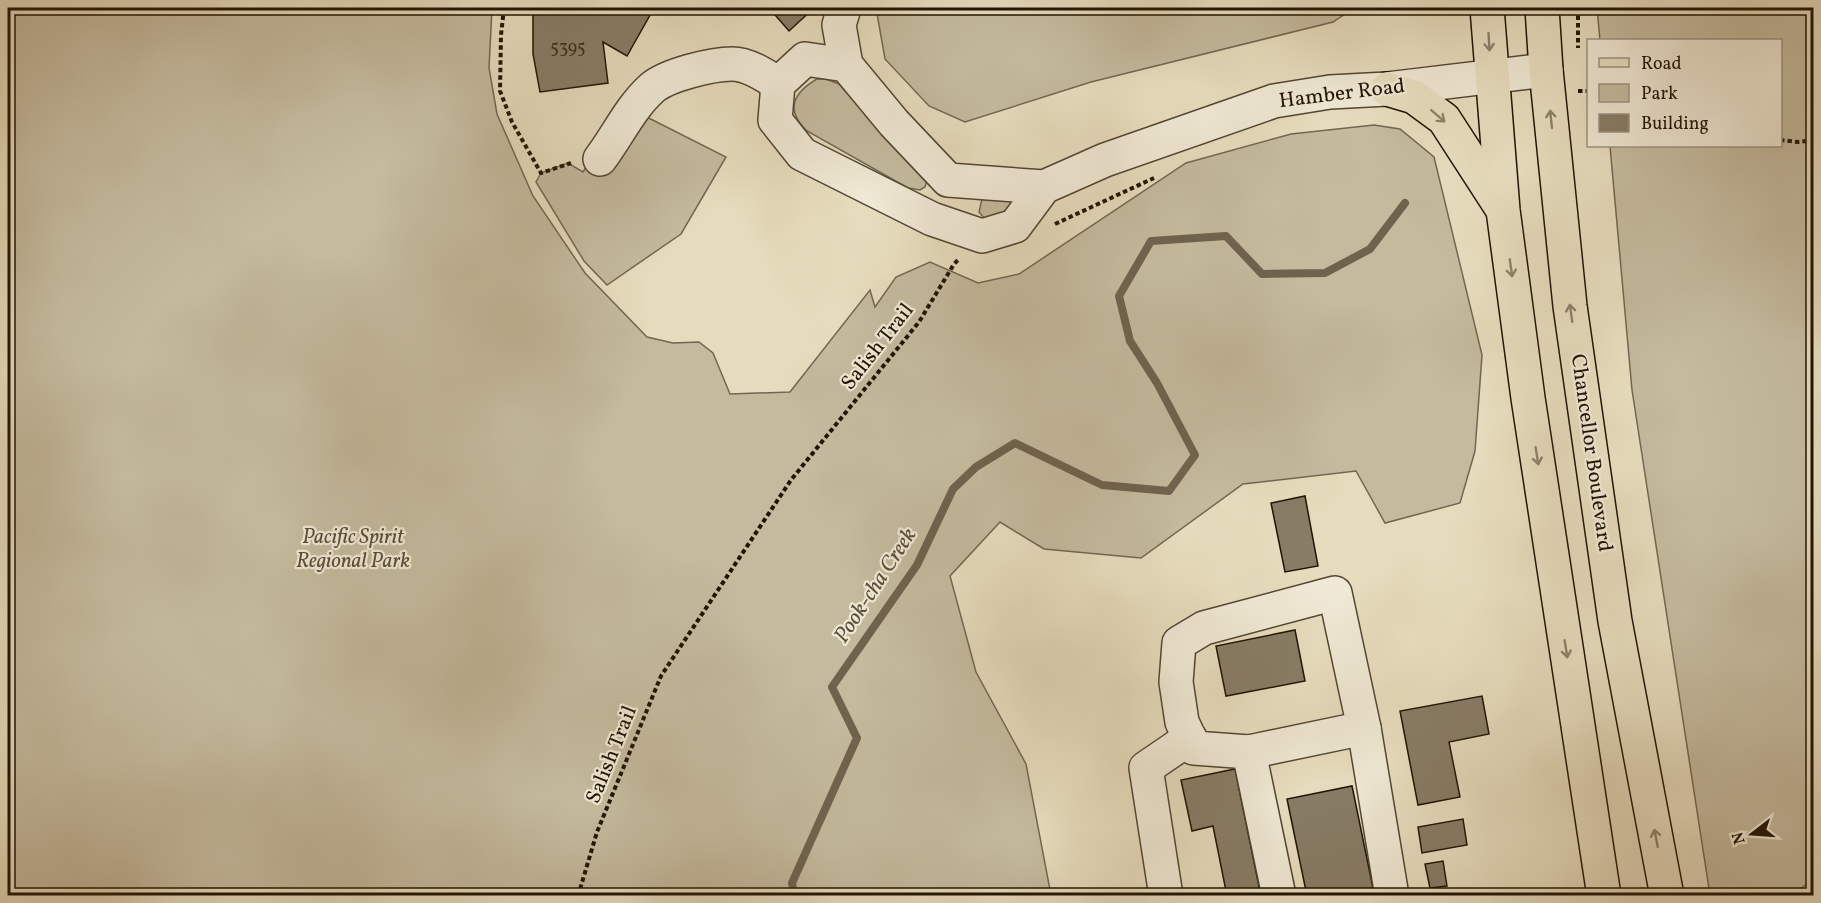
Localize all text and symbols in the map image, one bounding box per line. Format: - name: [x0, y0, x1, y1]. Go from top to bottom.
- one-way arrow: [1484, 32, 1495, 52]
- house number: 5395: [550, 36, 586, 61]
- legend: [1587, 39, 1782, 147]
- text: Road: [1641, 52, 1682, 77]
- street label: Hamber Road: [1277, 72, 1407, 116]
- text: Park: [1641, 82, 1678, 107]
- one-way arrow: [1430, 109, 1445, 123]
- one-way arrow: [1545, 110, 1556, 130]
- text: Building: [1641, 112, 1709, 137]
- one-way arrow: [1505, 257, 1516, 277]
- street label: Salish Trail: [835, 297, 921, 397]
- one-way arrow: [1566, 304, 1577, 324]
- street label: Chancellor Boulevard: [1563, 352, 1619, 554]
- one-way arrow: [1531, 446, 1542, 466]
- water label: Pook-cha Creek: [827, 522, 925, 650]
- park label: Pacific Spirit Regional Park: [296, 523, 410, 576]
- one-way arrow: [1560, 639, 1571, 658]
- street label: Salish Trail: [579, 702, 645, 808]
- north arrow: [1722, 804, 1782, 864]
- one-way arrow: [1650, 829, 1661, 848]
- text: N: [1727, 829, 1752, 847]

